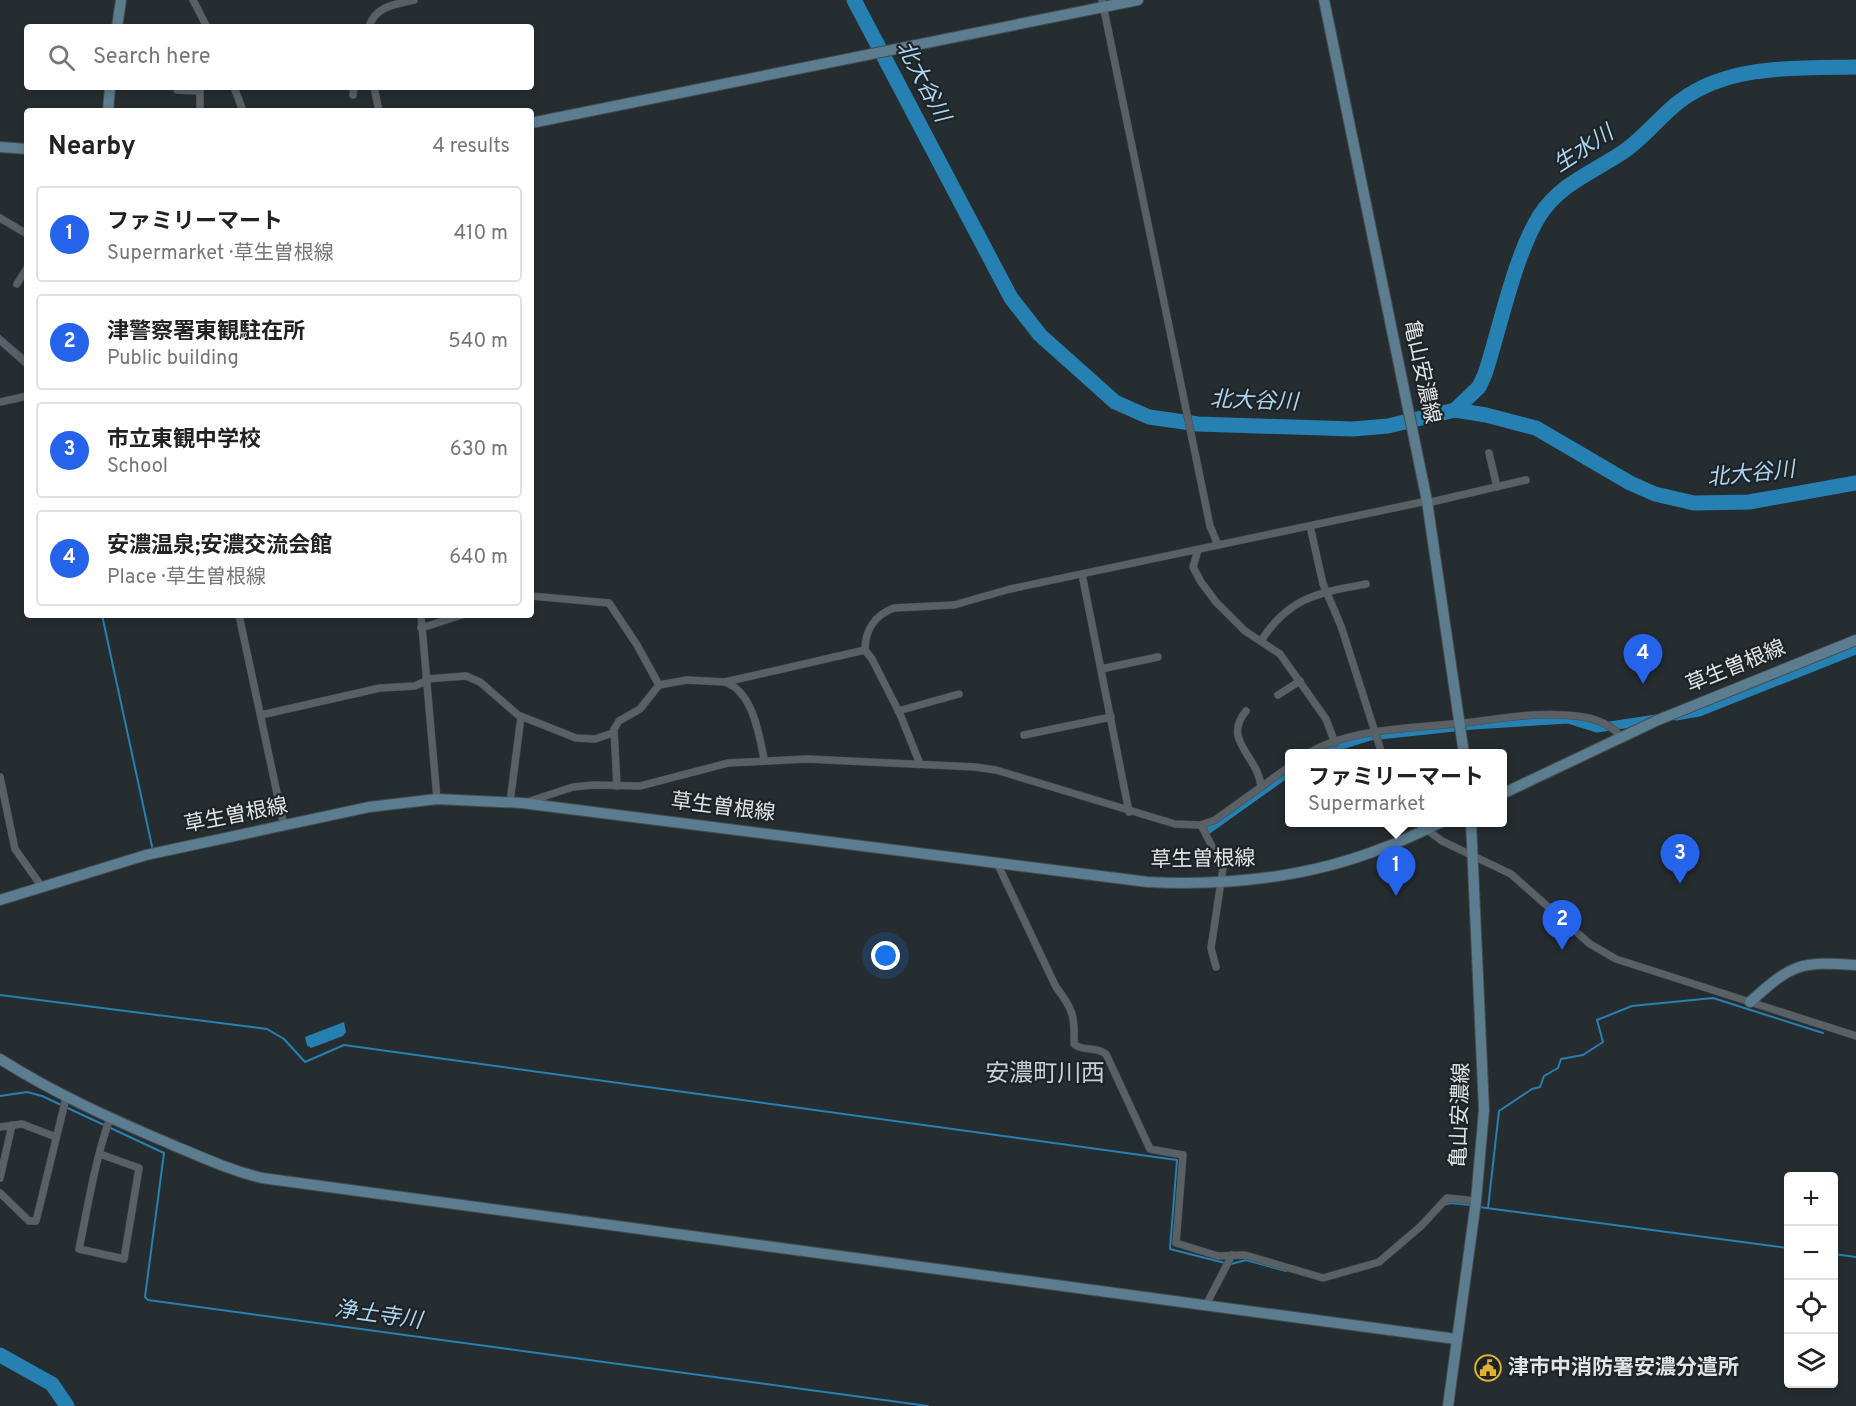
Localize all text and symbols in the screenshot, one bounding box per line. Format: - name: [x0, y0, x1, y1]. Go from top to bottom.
- search box: [24, 24, 534, 90]
- water label: 北大谷川: [889, 37, 956, 129]
- icon: search: [45, 41, 78, 74]
- text: Search here: [93, 44, 211, 71]
- water label: 生水川: [1549, 120, 1621, 179]
- text: Nearby: [48, 131, 136, 164]
- text: 4 results: [433, 134, 510, 160]
- text: ファミリーマート: [107, 209, 283, 236]
- text: 1: [66, 221, 74, 247]
- text: 410 m: [454, 221, 508, 247]
- text: Supermarket · 草生曽根線: [107, 241, 334, 267]
- street label: 亀山安濃線: [1397, 318, 1445, 426]
- text: 津警察署東観駐在所: [107, 319, 305, 346]
- text: 2: [63, 329, 76, 355]
- text: 540 m: [448, 329, 508, 355]
- text: Public building: [107, 346, 239, 372]
- water label: 北大谷川: [1210, 387, 1300, 417]
- text: 市立東観中学校: [107, 427, 261, 454]
- text: 3: [64, 437, 76, 463]
- text: 630 m: [450, 437, 508, 463]
- text: School: [107, 454, 168, 480]
- water label: 北大谷川: [1706, 457, 1798, 493]
- text: 安濃温泉;安濃交流会館: [107, 533, 332, 560]
- text: 4: [63, 545, 76, 571]
- text: 640 m: [449, 545, 508, 571]
- text: Place · 草生曽根線: [107, 565, 266, 591]
- pin: 4: [1624, 634, 1662, 684]
- street label: 草生曽根線: [1682, 635, 1790, 699]
- popup: [1285, 749, 1507, 827]
- text: ファミリーマート: [1308, 765, 1484, 792]
- street label: 草生曽根線: [669, 788, 777, 828]
- text: Supermarket: [1308, 792, 1425, 818]
- street label: 草生曽根線: [182, 793, 290, 839]
- pin: 3: [1660, 834, 1700, 884]
- street label: 草生曽根線: [1150, 846, 1256, 874]
- pin: 1: [1376, 846, 1416, 896]
- pin: 2: [1542, 900, 1582, 950]
- your location: [871, 941, 900, 970]
- district label: 安濃町川西: [985, 1060, 1105, 1090]
- street label: 亀山安濃線: [1446, 1062, 1476, 1168]
- map controls: [1784, 1172, 1838, 1388]
- button: +: [1784, 1172, 1838, 1226]
- button: −: [1784, 1226, 1838, 1280]
- button: locate: [1784, 1280, 1838, 1334]
- water label: 浄土寺川: [333, 1297, 425, 1336]
- button: layers: [1784, 1334, 1838, 1388]
- public building icon: 津市中消防署安濃分遣所: [1473, 1353, 1503, 1383]
- place label: 津市中消防署安濃分遣所: [1508, 1355, 1739, 1382]

